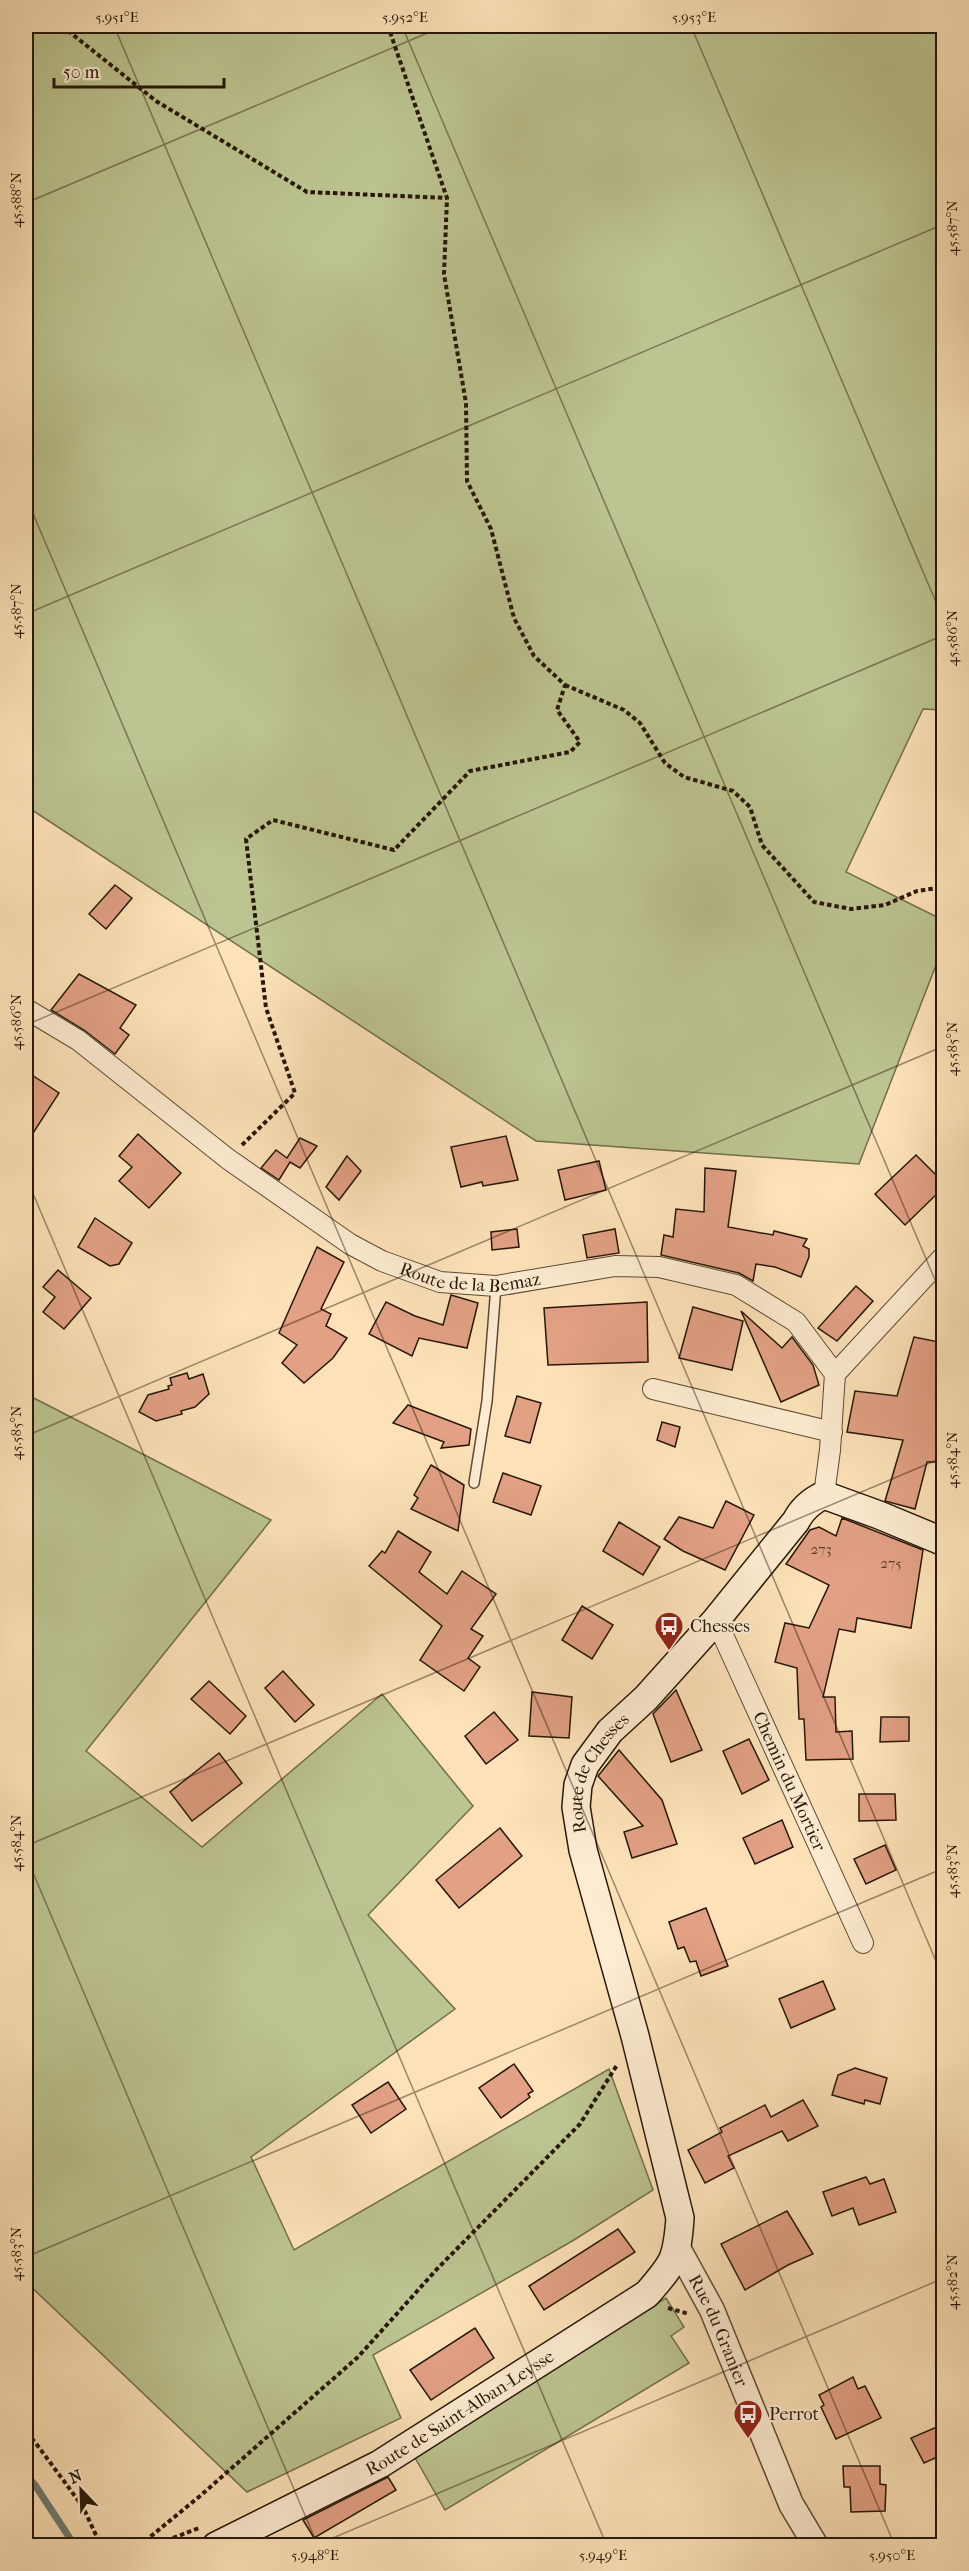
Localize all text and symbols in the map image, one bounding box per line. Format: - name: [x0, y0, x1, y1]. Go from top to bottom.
- text: 5.951°E: [95, 8, 139, 26]
- text: 5.952°E: [382, 8, 428, 26]
- text: 5.953°E: [672, 8, 716, 26]
- scale bar: [54, 51, 224, 89]
- text: 50 m: [63, 62, 100, 83]
- text: 45.588°N: [7, 172, 25, 228]
- text: 45.587°N: [943, 200, 961, 256]
- text: 45.587°N: [7, 583, 25, 639]
- text: 45.586°N: [943, 609, 961, 666]
- text: 45.586°N: [7, 993, 25, 1050]
- text: 45.585°N: [943, 1021, 961, 1076]
- street label: Route de la Bemaz: [397, 1258, 542, 1297]
- text: 45.585°N: [7, 1405, 25, 1460]
- text: 45.584°N: [943, 1431, 961, 1488]
- house number: 273: [810, 1540, 832, 1558]
- house number: 275: [880, 1554, 902, 1572]
- bus stop icon: Chesses: [653, 1610, 685, 1652]
- place label: Chesses: [690, 1616, 750, 1637]
- street label: Chemin du Mortier: [748, 1708, 830, 1855]
- street label: Route de Chesses: [566, 1709, 634, 1835]
- text: 45.584°N: [7, 1814, 25, 1871]
- text: 45.583°N: [943, 1843, 961, 1898]
- text: 45.583°N: [7, 2226, 25, 2281]
- text: 45.582°N: [943, 2253, 961, 2310]
- street label: Rue du Granier: [684, 2271, 752, 2390]
- street label: Route de Saint-Alban-Leysse: [362, 2346, 558, 2480]
- bus stop icon: Perrot: [732, 2398, 764, 2440]
- place label: Perrot: [769, 2404, 820, 2425]
- north arrow: [51, 2460, 111, 2520]
- text: N: [66, 2465, 85, 2488]
- text: 5.948°E: [291, 2546, 339, 2564]
- text: 5.949°E: [579, 2546, 627, 2564]
- text: 5.950°E: [869, 2546, 915, 2564]

